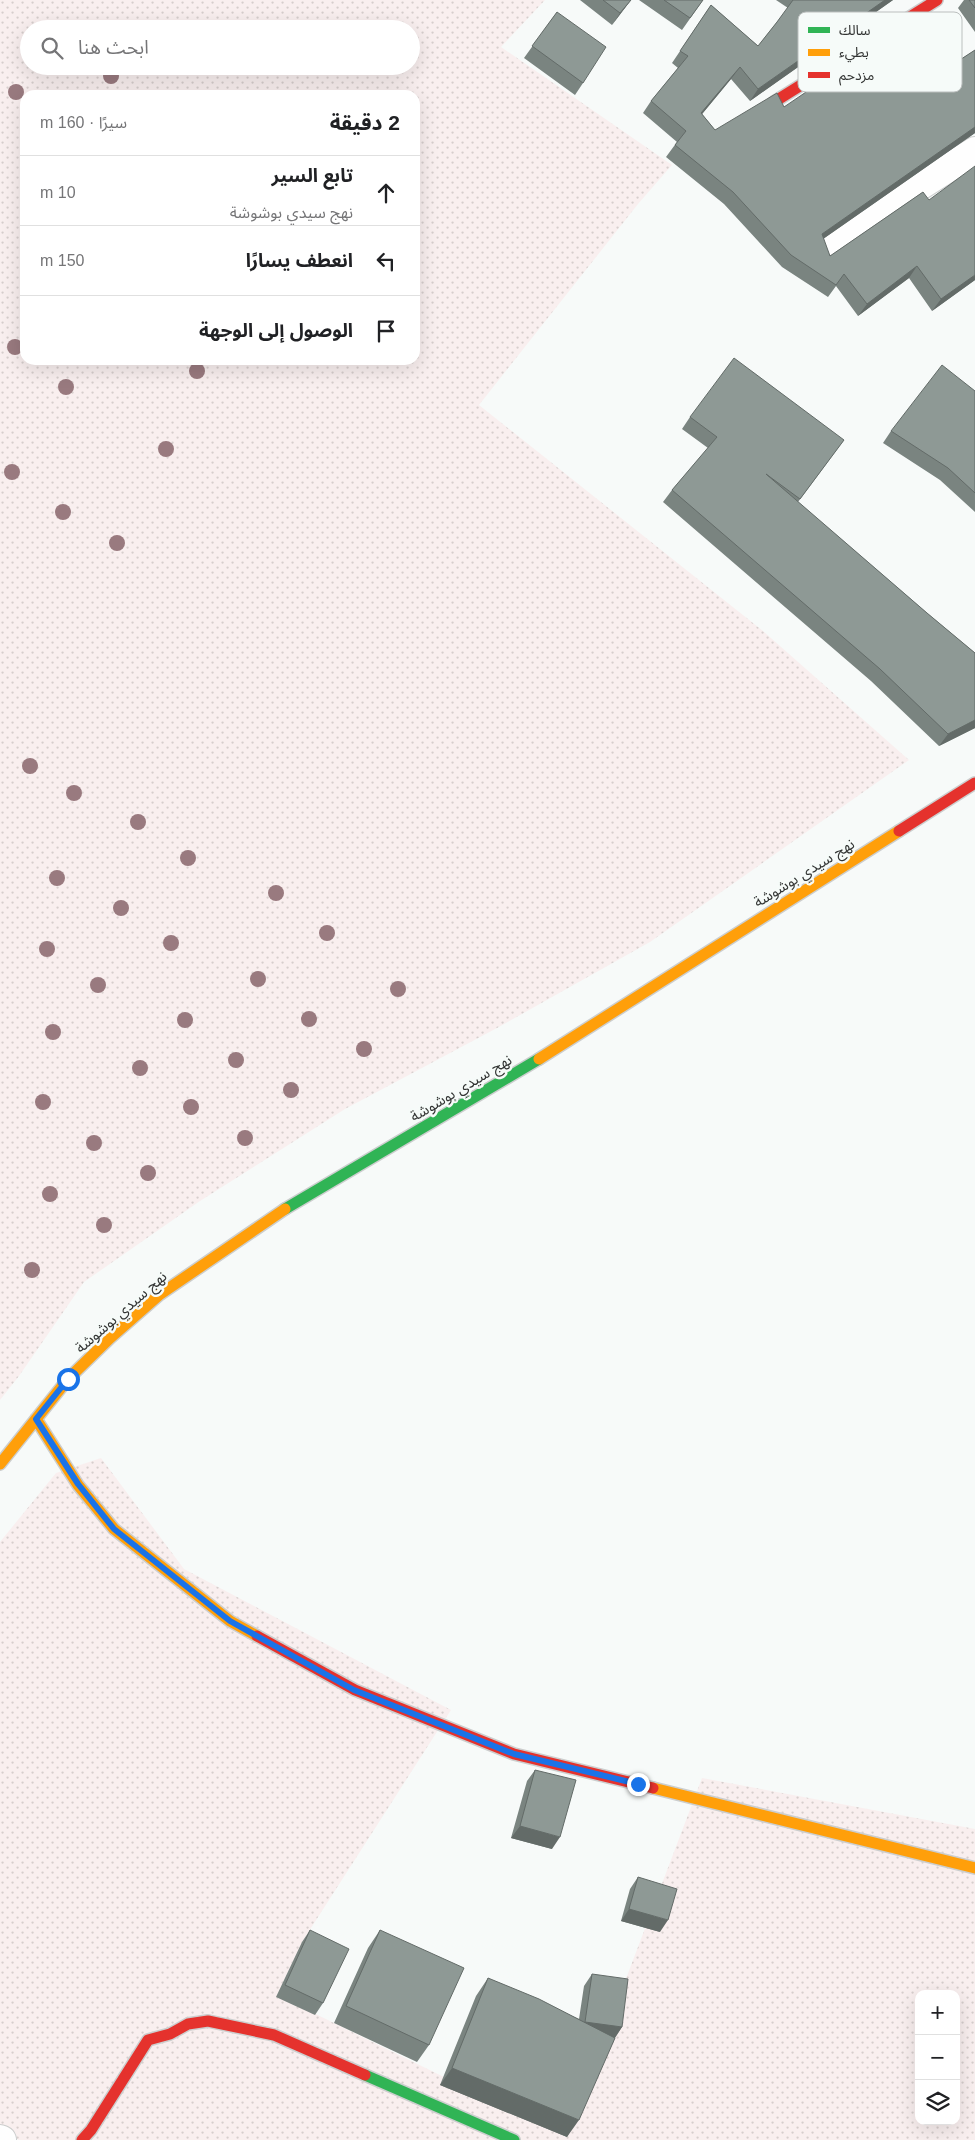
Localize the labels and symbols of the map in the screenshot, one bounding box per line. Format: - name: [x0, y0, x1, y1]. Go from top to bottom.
- legend: [798, 12, 962, 92]
- text: سالك: [839, 22, 871, 38]
- text: بطيء: [839, 44, 869, 63]
- text: مزدحم: [839, 67, 874, 86]
- street label: نهج سيدي بوشوشة: [750, 835, 859, 914]
- street label: نهج سيدي بوشوشة: [407, 1051, 517, 1128]
- street label: نهج سيدي بوشوشة: [72, 1267, 172, 1359]
- route start: [57, 1368, 80, 1391]
- route end: [627, 1773, 650, 1796]

